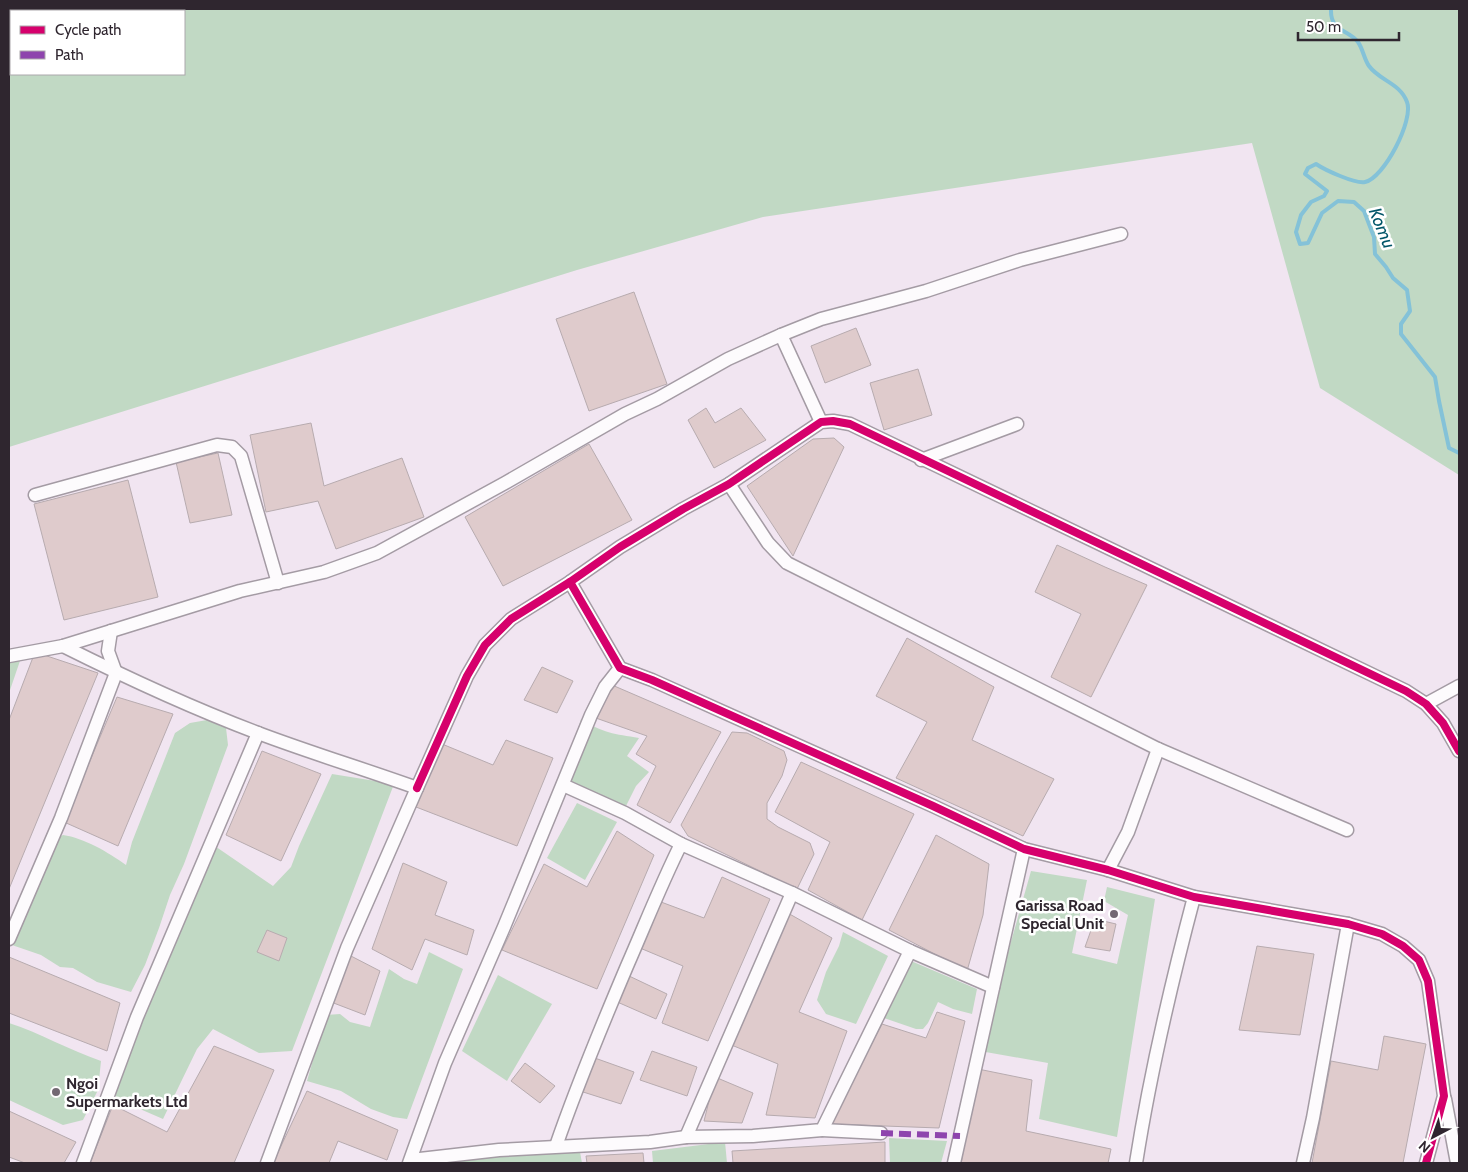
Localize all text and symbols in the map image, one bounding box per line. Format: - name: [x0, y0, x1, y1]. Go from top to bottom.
- legend: [10, 10, 185, 75]
- scale bar: [1298, 10, 1399, 42]
- text: 50 m: [1306, 18, 1341, 36]
- text: Cycle path: [55, 21, 121, 39]
- text: Path: [55, 46, 84, 64]
- water label: Komu: [1364, 204, 1400, 252]
- place label: Garissa Road Special Unit: [1015, 896, 1104, 933]
- marker: Garissa Road Special Unit: [1108, 908, 1120, 920]
- place label: Ngoi Supermarkets Ltd: [66, 1074, 188, 1111]
- marker: Ngoi Supermarkets Ltd: [50, 1086, 62, 1098]
- north arrow: [1408, 1112, 1458, 1162]
- text: N: [1415, 1137, 1434, 1157]

